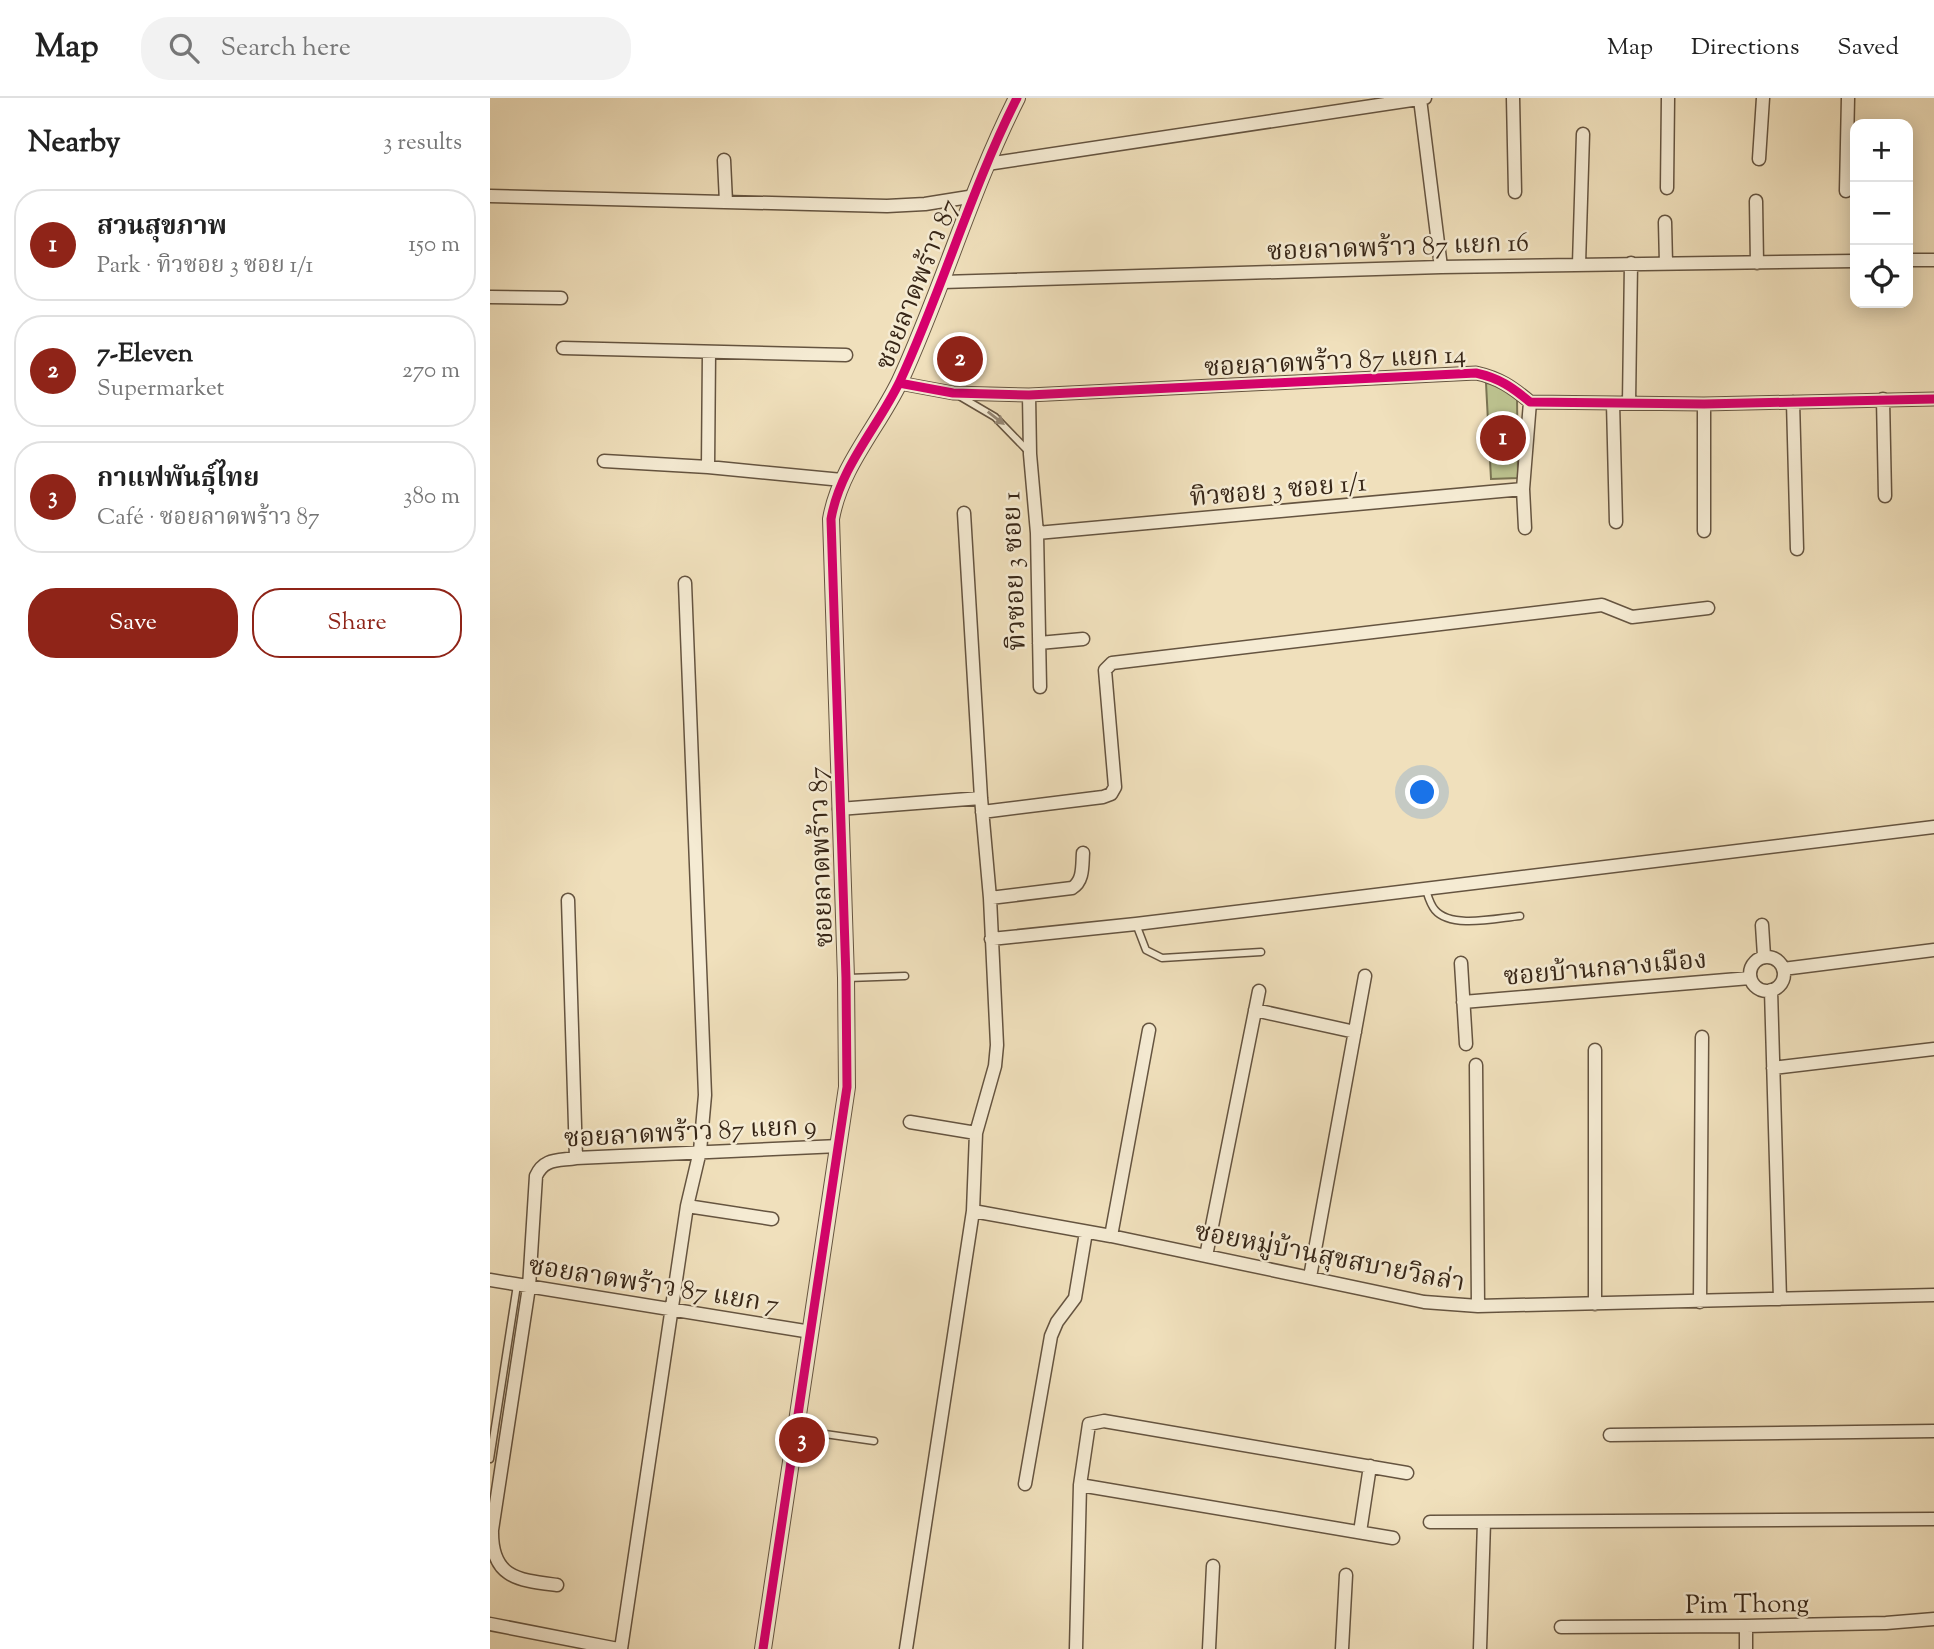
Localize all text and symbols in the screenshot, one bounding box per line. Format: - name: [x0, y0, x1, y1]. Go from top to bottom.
- search box: [141, 17, 631, 80]
- text: Map: [35, 24, 99, 72]
- icon: search: [165, 29, 203, 67]
- text: Search here: [221, 30, 351, 67]
- text: Map: [1607, 31, 1653, 65]
- text: Directions: [1691, 31, 1799, 65]
- text: Saved: [1837, 31, 1899, 65]
- map controls: [1850, 119, 1913, 308]
- button: +: [1850, 119, 1913, 182]
- text: Nearby: [28, 122, 120, 165]
- text: 3 results: [383, 127, 462, 160]
- button: −: [1850, 182, 1913, 245]
- street label: ซอยลาดพร้าว 87: [867, 194, 969, 376]
- text: สวนสุขภาพ: [97, 209, 227, 246]
- street label: ซอยลาดพร้าว 87 แยก 16: [1266, 225, 1530, 272]
- text: 1: [49, 229, 57, 262]
- text: 150 m: [408, 229, 460, 262]
- button: locate: [1850, 245, 1913, 308]
- text: Park · ทิวซอย 3 ซอย 1/1: [97, 250, 313, 283]
- pin: 2: [937, 333, 983, 385]
- text: 7-Eleven: [97, 336, 193, 373]
- street label: ซอยลาดพร้าว 87 แยก 14: [1203, 337, 1467, 388]
- text: 2: [48, 355, 58, 388]
- text: 270 m: [402, 355, 460, 388]
- text: Supermarket: [97, 373, 224, 406]
- one-way arrow: [986, 411, 1004, 426]
- pin: 1: [1480, 412, 1526, 464]
- text: กาแฟพันธ์ุไทย: [97, 461, 260, 498]
- street label: ทิวซอย 3 ซอย 1/1: [1188, 465, 1368, 518]
- text: 3: [48, 481, 58, 514]
- text: 380 m: [403, 481, 460, 514]
- street label: ทิวซอย 3 ซอย 1: [994, 491, 1037, 651]
- text: Café · ซอยลาดพร้าว 87: [97, 502, 320, 535]
- button: Save: [28, 588, 238, 658]
- button: Share: [252, 588, 462, 658]
- street label: ซอยลาดพร้าว 87: [801, 766, 844, 948]
- your location: [1405, 775, 1439, 809]
- street label: ซอยบ้านกลางเมือง: [1502, 942, 1708, 997]
- street label: ซอยลาดพร้าว 87 แยก 9: [563, 1108, 817, 1159]
- street label: ซอยหมู่บ้านสุขสบายวิลล่า: [1191, 1214, 1468, 1303]
- street label: ซอยลาดพร้าว 87 แยก 7: [526, 1248, 782, 1325]
- pin: 3: [779, 1414, 825, 1466]
- street label: Pim Thong: [1685, 1586, 1809, 1625]

